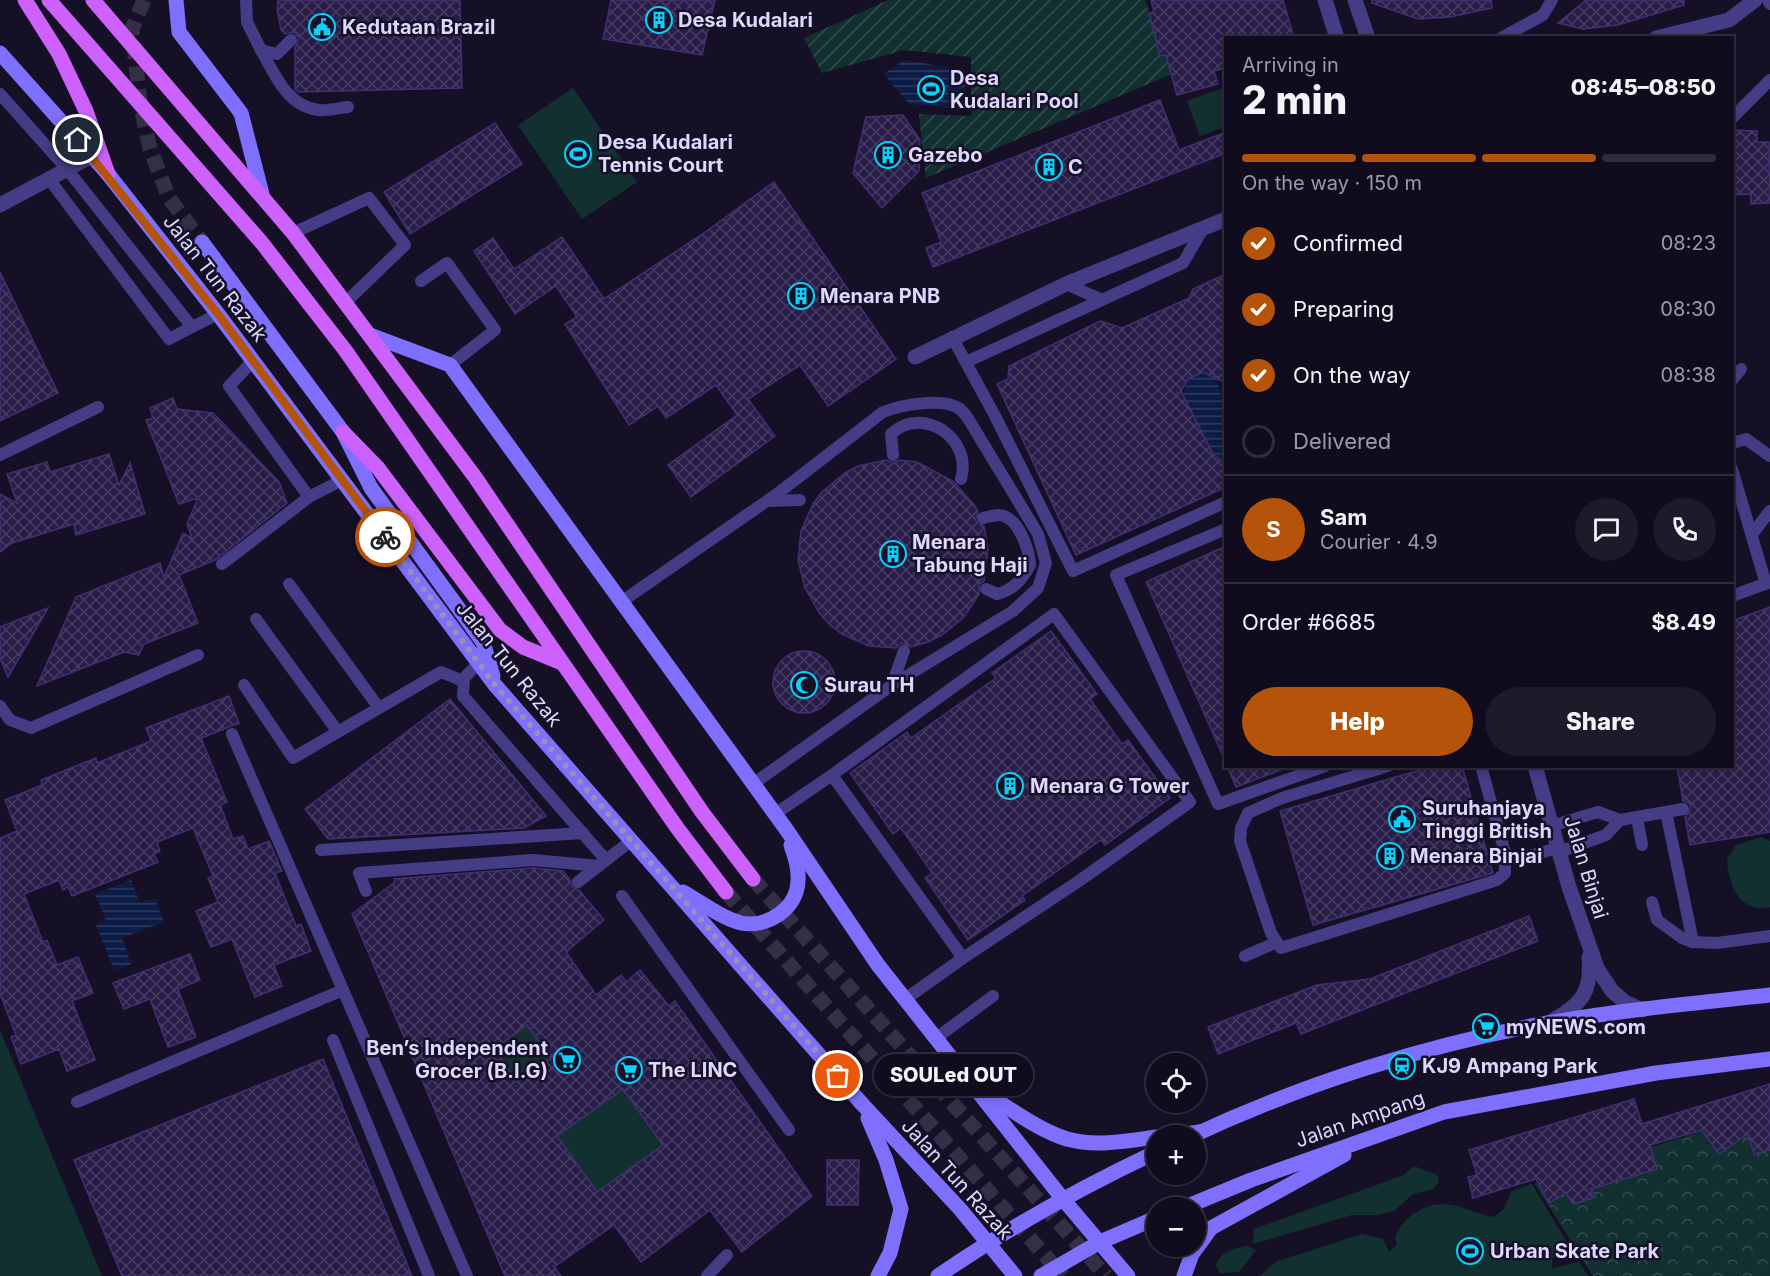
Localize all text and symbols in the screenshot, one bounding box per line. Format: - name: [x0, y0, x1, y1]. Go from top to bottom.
- building icon: Desa Kudalari: [644, 5, 674, 35]
- place label: Desa Kudalari: [678, 8, 813, 32]
- public building icon: Kedutaan Brazil: [307, 12, 337, 42]
- place label: Kedutaan Brazil: [342, 15, 495, 39]
- text: Arriving in: [1242, 53, 1339, 77]
- place label: Desa Kudalari Pool: [950, 66, 1079, 113]
- sports icon: Desa Kudalari Pool: [916, 74, 946, 104]
- text: 08:45–08:50: [1571, 74, 1716, 100]
- text: 2 min: [1242, 76, 1347, 123]
- pin: [52, 114, 103, 165]
- icon: home: [61, 123, 94, 156]
- place label: Desa Kudalari Tennis Court: [598, 130, 733, 177]
- sports icon: Desa Kudalari Tennis Court: [563, 139, 593, 169]
- building icon: Gazebo: [873, 140, 903, 170]
- place label: Gazebo: [908, 143, 982, 167]
- building icon: C: [1034, 152, 1064, 182]
- place label: C: [1068, 155, 1083, 179]
- text: On the way · 150 m: [1242, 171, 1422, 195]
- street label: Jalan Tun Razak: [158, 210, 272, 346]
- icon: check: [1242, 227, 1275, 260]
- text: Confirmed: [1293, 230, 1403, 256]
- text: 08:23: [1661, 231, 1716, 255]
- building icon: Menara PNB: [786, 281, 816, 311]
- place label: Menara PNB: [820, 284, 940, 308]
- icon: check: [1242, 293, 1275, 326]
- text: Preparing: [1293, 296, 1394, 322]
- text: 08:30: [1660, 297, 1716, 321]
- icon: check: [1242, 359, 1275, 392]
- text: On the way: [1293, 362, 1411, 388]
- text: 08:38: [1661, 363, 1716, 387]
- text: Delivered: [1293, 428, 1391, 454]
- button: chat: [1575, 498, 1638, 561]
- button: phone: [1653, 498, 1716, 561]
- text: Sam: [1320, 504, 1367, 530]
- courier: [355, 507, 415, 567]
- text: S: [1266, 516, 1281, 542]
- icon: bike: [369, 521, 402, 554]
- place label: Menara Tabung Haji: [912, 530, 1028, 577]
- text: Courier · 4.9: [1320, 530, 1438, 554]
- building icon: Menara Tabung Haji: [878, 539, 908, 569]
- street label: Jalan Tun Razak: [451, 597, 567, 731]
- text: Order #6685: [1242, 609, 1376, 635]
- text: $8.49: [1651, 609, 1716, 635]
- mosque icon: Surau TH: [789, 670, 819, 700]
- place label: Surau TH: [824, 673, 915, 697]
- button: Help: [1242, 687, 1473, 756]
- button: Share: [1485, 687, 1716, 756]
- building icon: Menara G Tower: [995, 771, 1025, 801]
- place label: Menara G Tower: [1030, 774, 1189, 798]
- place label: Suruhanjaya Tinggi British: [1422, 796, 1552, 843]
- public building icon: Suruhanjaya Tinggi British: [1387, 804, 1417, 834]
- street label: Jalan Binjai: [1559, 812, 1613, 922]
- building icon: Menara Binjai: [1375, 841, 1405, 871]
- place label: Menara Binjai: [1410, 844, 1542, 868]
- supermarket icon: myNEWS.com: [1471, 1012, 1501, 1042]
- place label: myNEWS.com: [1506, 1015, 1646, 1039]
- place label: Ben’s Independent Grocer (B.I.G): [366, 1036, 548, 1083]
- supermarket icon: Ben’s Independent Grocer (B.I.G): [552, 1045, 582, 1075]
- pin: [812, 1050, 863, 1101]
- station icon: KJ9 Ampang Park: [1387, 1051, 1417, 1081]
- map controls: [1146, 1053, 1206, 1257]
- button: locate: [1146, 1053, 1206, 1113]
- place label: KJ9 Ampang Park: [1422, 1054, 1598, 1078]
- supermarket icon: The LINC: [614, 1055, 644, 1085]
- callout: SOULed OUT: [874, 1055, 1033, 1097]
- place label: The LINC: [648, 1058, 737, 1082]
- icon: bag: [821, 1059, 854, 1092]
- text: SOULed OUT: [890, 1063, 1017, 1087]
- street label: Jalan Ampang: [1292, 1086, 1428, 1152]
- street label: Jalan Tun Razak: [897, 1114, 1017, 1244]
- button: +: [1146, 1125, 1206, 1185]
- button: −: [1146, 1197, 1206, 1257]
- sports icon: Urban Skate Park: [1455, 1236, 1485, 1266]
- place label: Urban Skate Park: [1490, 1239, 1660, 1263]

